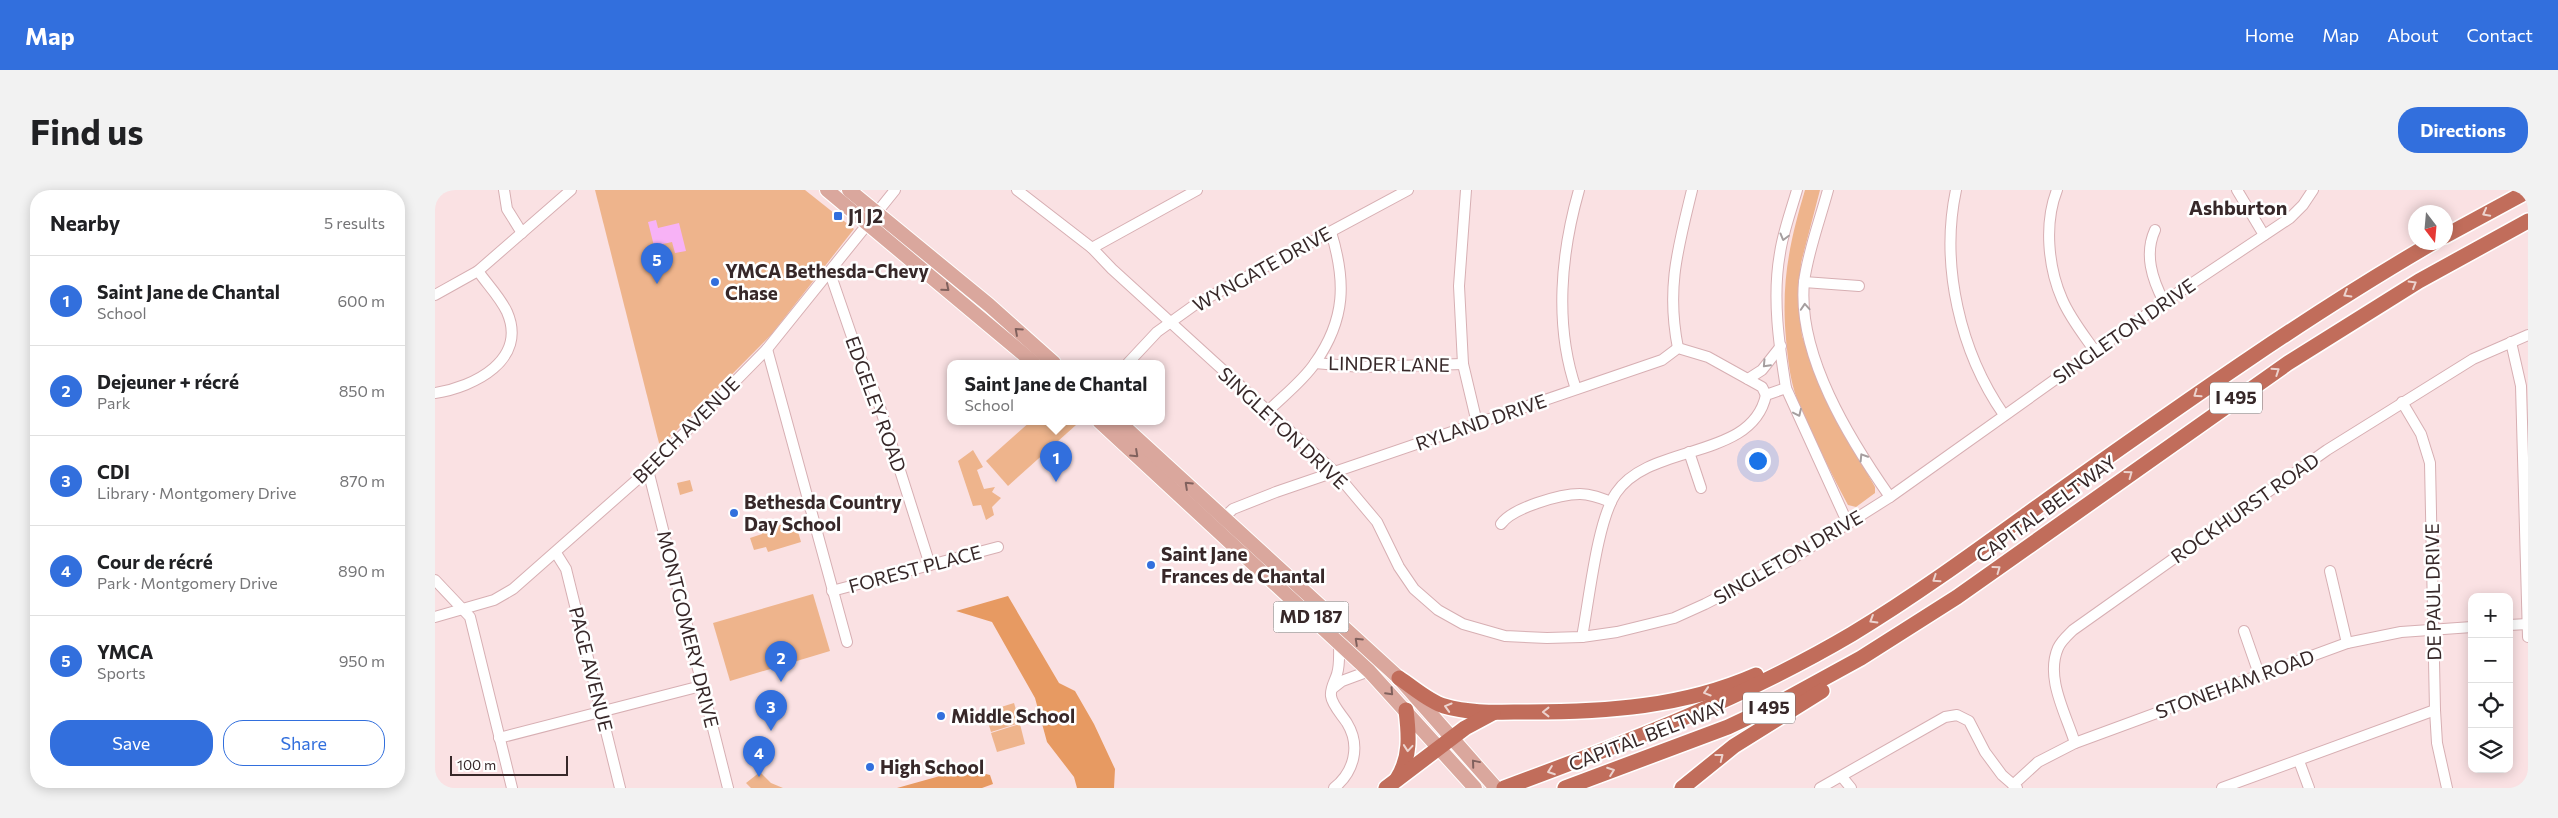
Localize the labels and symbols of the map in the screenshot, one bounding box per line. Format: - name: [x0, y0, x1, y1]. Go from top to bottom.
- district label: Ashburton: [2189, 195, 2287, 219]
- place label: J1 J2: [848, 204, 883, 227]
- north arrow: [2408, 205, 2453, 250]
- one-way arrow: [2483, 207, 2492, 217]
- marker: J1 J2: [832, 210, 844, 222]
- street label: WYNGATE DRIVE: [1188, 221, 1335, 316]
- one-way arrow: [1779, 233, 1790, 242]
- pin: 5: [641, 243, 673, 284]
- place label: YMCA Bethesda-Chevy Chase: [725, 259, 930, 304]
- street label: SINGLETON DRIVE: [2048, 273, 2199, 388]
- marker: YMCA Bethesda-Chevy Chase: [709, 276, 721, 288]
- one-way arrow: [2408, 280, 2417, 290]
- one-way arrow: [941, 283, 950, 292]
- one-way arrow: [2343, 287, 2352, 297]
- one-way arrow: [1799, 302, 1810, 310]
- one-way arrow: [1015, 328, 1024, 337]
- street label: EDGELEY ROAD: [841, 333, 912, 475]
- street label: LINDER LANE: [1328, 351, 1450, 376]
- one-way arrow: [1763, 359, 1772, 368]
- street label: SINGLETON DRIVE: [1214, 362, 1353, 493]
- one-way arrow: [2270, 368, 2280, 377]
- street label: BEECH AVENUE: [628, 372, 744, 488]
- road number: I 495: [2210, 382, 2262, 414]
- street label: RYLAND DRIVE: [1412, 388, 1549, 455]
- one-way arrow: [2193, 388, 2203, 397]
- one-way arrow: [1792, 408, 1802, 417]
- pin: 1: [1040, 441, 1072, 482]
- one-way arrow: [1130, 448, 1139, 457]
- your location: [1745, 448, 1771, 474]
- street label: ROCKHURST ROAD: [2166, 448, 2323, 567]
- street label: CAPITAL BELTWAY: [1971, 450, 2120, 567]
- one-way arrow: [1860, 453, 1869, 462]
- one-way arrow: [2123, 472, 2132, 480]
- one-way arrow: [1184, 481, 1193, 490]
- place label: Bethesda Country Day School: [744, 490, 902, 535]
- street label: SINGLETON DRIVE: [1709, 505, 1866, 609]
- marker: Bethesda Country Day School: [728, 507, 740, 519]
- street label: DE PAUL DRIVE: [2420, 523, 2445, 661]
- street label: MONTGOMERY DRIVE: [653, 528, 724, 730]
- street label: FOREST PLACE: [846, 540, 984, 597]
- place label: Saint Jane Frances de Chantal: [1161, 542, 1325, 587]
- marker: Saint Jane Frances de Chantal: [1145, 559, 1157, 571]
- one-way arrow: [1991, 566, 2001, 575]
- one-way arrow: [1932, 573, 1942, 582]
- road number: MD 187: [1273, 602, 1349, 632]
- street label: PAGE AVENUE: [565, 604, 618, 734]
- one-way arrow: [1870, 614, 1879, 624]
- one-way arrow: [1355, 637, 1364, 646]
- pin: 2: [765, 641, 797, 682]
- street label: STONEHAM ROAD: [2152, 644, 2317, 723]
- one-way arrow: [1384, 687, 1393, 696]
- one-way arrow: [1703, 687, 1711, 697]
- pin: 3: [755, 690, 787, 731]
- road number: I 495: [1743, 692, 1795, 724]
- street label: CAPITAL BELTWAY: [1565, 694, 1730, 775]
- one-way arrow: [1445, 702, 1453, 712]
- place label: Middle School: [951, 704, 1075, 727]
- one-way arrow: [1542, 707, 1550, 717]
- marker: Middle School: [935, 710, 947, 722]
- pin: 4: [743, 736, 775, 777]
- one-way arrow: [1403, 744, 1414, 752]
- scale bar: [450, 753, 567, 776]
- one-way arrow: [1714, 754, 1724, 763]
- place label: High School: [880, 755, 984, 778]
- one-way arrow: [1472, 760, 1480, 769]
- marker: High School: [864, 761, 876, 773]
- one-way arrow: [1547, 765, 1555, 775]
- one-way arrow: [1606, 767, 1615, 777]

